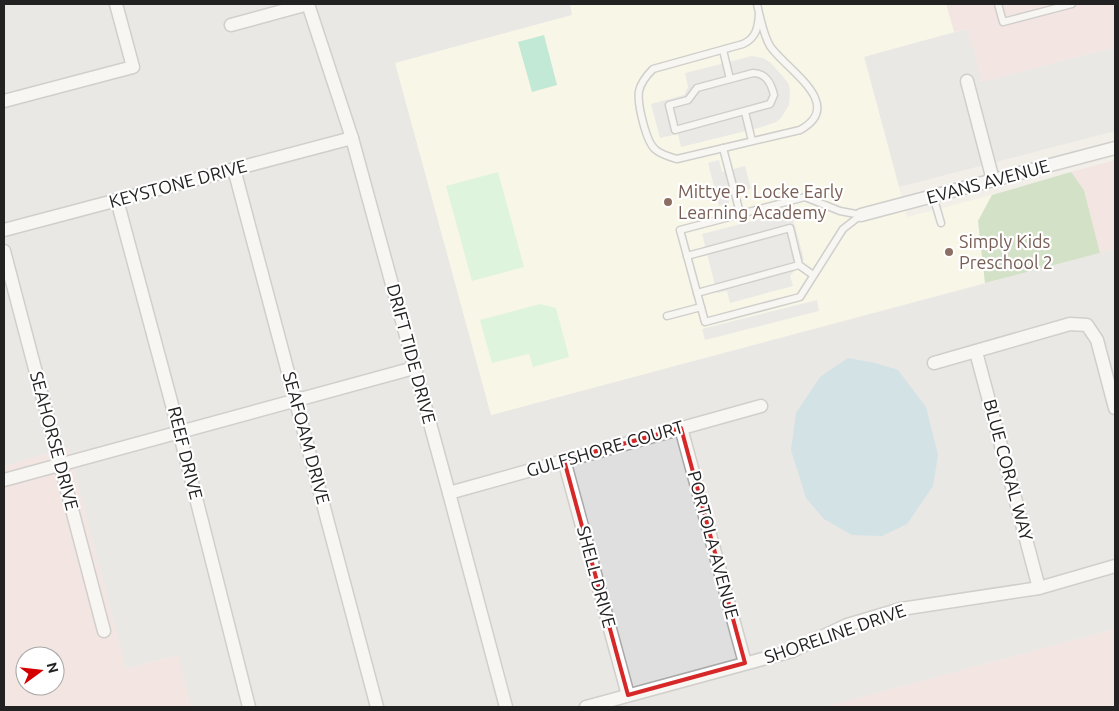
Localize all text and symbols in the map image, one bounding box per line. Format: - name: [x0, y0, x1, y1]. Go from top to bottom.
- street label: KEYSTONE DRIVE: [107, 155, 249, 211]
- street label: EVANS AVENUE: [924, 155, 1051, 207]
- place label: Mittye P. Locke Early Learning Academy: [678, 181, 843, 222]
- marker: Mittye P. Locke Early Learning Academy: [662, 196, 674, 208]
- place label: Simply Kids Preschool 2: [959, 231, 1053, 272]
- marker: Simply Kids Preschool 2: [943, 246, 955, 258]
- street label: DRIFT TIDE DRIVE: [384, 282, 440, 426]
- street label: SEAHORSE DRIVE: [27, 369, 83, 512]
- street label: SEAFOAM DRIVE: [280, 369, 334, 506]
- street label: BLUE CORAL WAY: [980, 397, 1038, 543]
- street label: REEF DRIVE: [165, 404, 207, 501]
- street label: GULFSHORE COURT: [524, 416, 686, 480]
- street label: PORTOLA AVENUE: [685, 468, 743, 621]
- street label: SHELL DRIVE: [574, 524, 620, 630]
- street label: SHORELINE DRIVE: [761, 599, 908, 667]
- north arrow: [15, 646, 65, 696]
- text: N: [43, 661, 62, 675]

